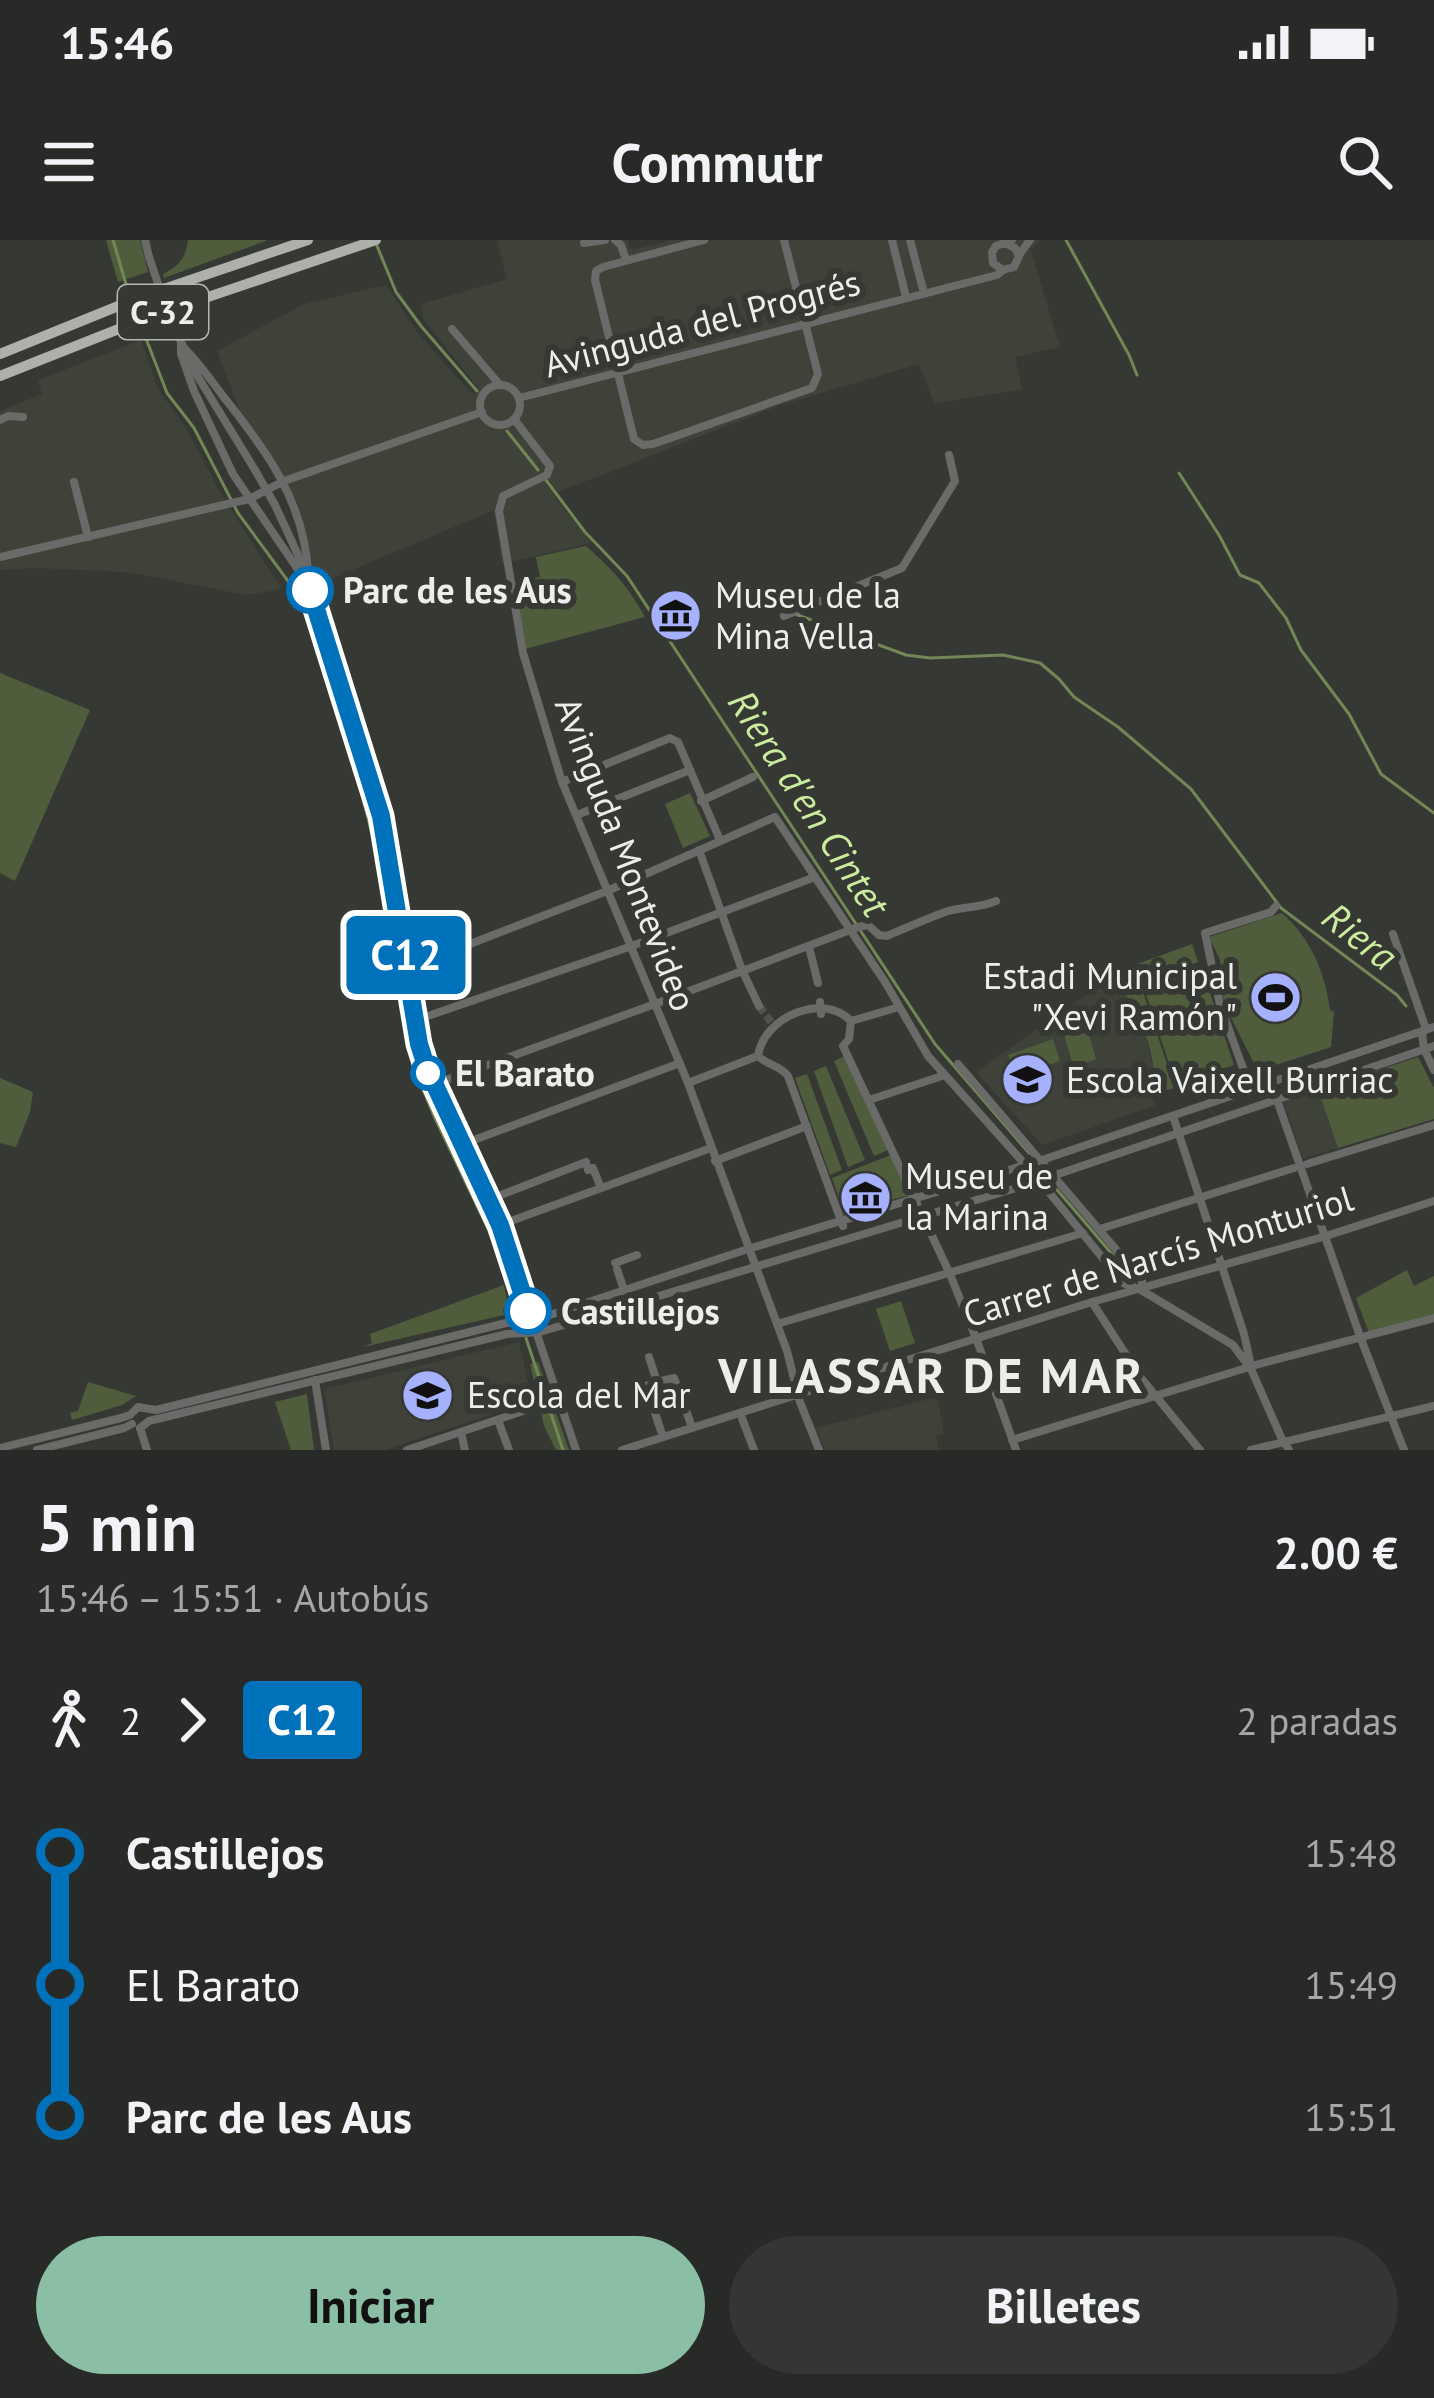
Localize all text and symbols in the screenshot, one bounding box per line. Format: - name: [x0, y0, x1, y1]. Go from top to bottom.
- text: 15:46: [60, 13, 174, 71]
- text: Commutr: [611, 127, 823, 197]
- icon: menu: [36, 129, 102, 195]
- icon: search: [1332, 129, 1398, 195]
- street label: Avinguda del Progrés: [539, 258, 865, 387]
- road number: C-32: [118, 285, 208, 339]
- place label: Parc de les Aus: [343, 566, 572, 613]
- marker: Parc de les Aus: [288, 568, 332, 612]
- place label: Museu de la Mina Vella: [715, 571, 901, 659]
- museum icon: Museu de la Mina Vella: [648, 588, 704, 644]
- water label: Riera d'en Cintet: [717, 680, 903, 927]
- street label: Avinguda Montevideo: [545, 690, 708, 1017]
- water label: Riera: [1313, 890, 1408, 981]
- line badge: C12: [337, 916, 475, 994]
- text: C12: [370, 927, 442, 982]
- place label: Estadi Municipal "Xevi Ramón": [983, 952, 1237, 1040]
- sports icon: Estadi Municipal "Xevi Ramón": [1248, 969, 1304, 1025]
- place label: El Barato: [455, 1049, 595, 1096]
- school or university icon: Escola Vaixell Burriac: [999, 1052, 1055, 1108]
- place label: Escola Vaixell Burriac: [1066, 1056, 1393, 1103]
- marker: El Barato: [412, 1057, 444, 1089]
- place label: Museu de la Marina: [905, 1152, 1053, 1240]
- museum icon: Museu de la Marina: [838, 1169, 894, 1225]
- street label: Carrer de Narcís Monturiol: [957, 1174, 1359, 1337]
- place label: Castillejos: [561, 1287, 720, 1334]
- marker: Castillejos: [506, 1289, 550, 1333]
- district label: VILASSAR DE MAR: [717, 1344, 1146, 1406]
- school or university icon: Escola del Mar: [400, 1367, 456, 1423]
- place label: Escola del Mar: [467, 1371, 691, 1418]
- text: 5 min: [36, 1484, 197, 1569]
- text: 2.00 €: [1273, 1523, 1398, 1581]
- text: 15:46 – 15:51 · Autobús: [36, 1572, 429, 1623]
- icon: walk: [36, 1687, 102, 1753]
- icon: forward: [159, 1687, 225, 1753]
- text: C12: [267, 1692, 338, 1747]
- text: 2: [120, 1695, 141, 1746]
- text: 2 paradas: [1237, 1695, 1398, 1746]
- text: Castillejos: [126, 1823, 324, 1881]
- text: 15:48: [1304, 1827, 1398, 1878]
- text: El Barato: [126, 1955, 300, 2013]
- text: 15:49: [1304, 1959, 1398, 2010]
- text: Parc de les Aus: [126, 2087, 412, 2145]
- text: 15:51: [1304, 2091, 1398, 2142]
- button: Iniciar: [36, 2236, 705, 2374]
- button: Billetes: [729, 2236, 1398, 2374]

